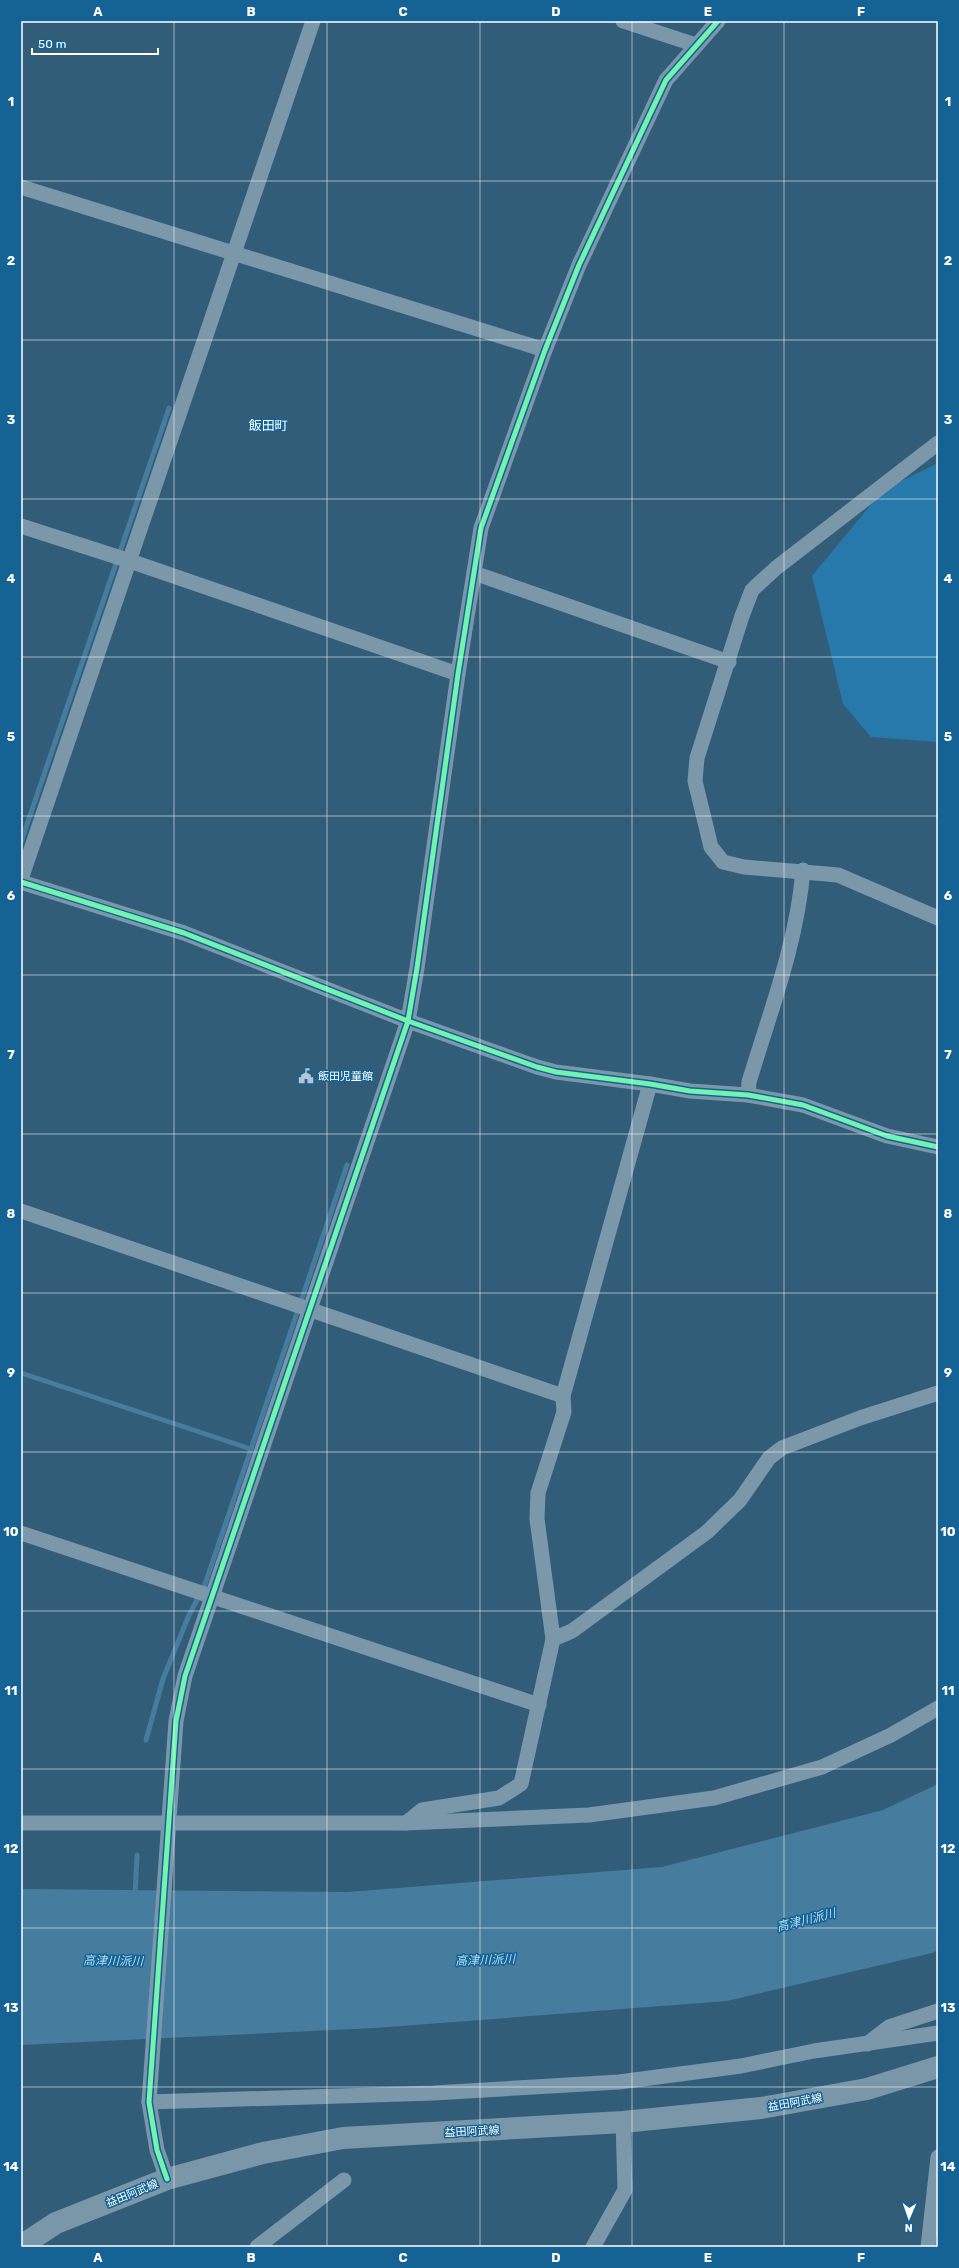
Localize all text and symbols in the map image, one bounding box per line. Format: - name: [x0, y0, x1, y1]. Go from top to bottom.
- text: A: [93, 4, 103, 19]
- text: B: [246, 4, 256, 19]
- text: C: [398, 4, 408, 19]
- text: D: [551, 4, 561, 19]
- text: E: [704, 4, 712, 19]
- text: F: [857, 4, 865, 19]
- scale bar: [32, 30, 158, 56]
- text: 50 m: [38, 37, 66, 51]
- text: 1: [8, 94, 14, 109]
- text: 1: [945, 94, 951, 109]
- text: 2: [7, 253, 15, 268]
- text: 2: [944, 253, 952, 268]
- text: 3: [7, 412, 16, 427]
- text: 3: [944, 412, 953, 427]
- district label: 飯田町: [248, 418, 288, 433]
- text: 4: [7, 571, 16, 586]
- text: 4: [944, 571, 953, 586]
- text: 5: [7, 729, 15, 744]
- text: 5: [944, 729, 952, 744]
- text: 6: [7, 888, 16, 903]
- text: 6: [944, 888, 953, 903]
- text: 7: [7, 1047, 15, 1062]
- text: 7: [944, 1047, 952, 1062]
- public building icon: 飯田児童館: [297, 1067, 315, 1085]
- place label: 飯田児童館: [318, 1070, 373, 1083]
- text: 8: [7, 1206, 16, 1221]
- text: 8: [944, 1206, 953, 1221]
- text: 9: [7, 1365, 15, 1380]
- text: 9: [944, 1365, 952, 1380]
- text: 10: [3, 1524, 19, 1539]
- text: 10: [940, 1524, 956, 1539]
- text: 11: [5, 1683, 17, 1698]
- text: 11: [942, 1683, 954, 1698]
- text: 12: [4, 1841, 18, 1856]
- text: 12: [941, 1841, 955, 1856]
- water label: 高津川派川: [775, 1905, 839, 1934]
- water label: 高津川派川: [455, 1952, 517, 1968]
- water label: 高津川派川: [83, 1953, 145, 1969]
- text: 13: [3, 2000, 19, 2015]
- text: 13: [940, 2000, 956, 2015]
- street label: 益田阿武線: [767, 2091, 823, 2114]
- street label: 益田阿武線: [444, 2124, 500, 2139]
- text: 14: [3, 2159, 19, 2174]
- text: 14: [940, 2159, 956, 2174]
- street label: 益田阿武線: [104, 2177, 160, 2210]
- north arrow: [889, 2198, 929, 2238]
- text: N: [904, 2221, 913, 2234]
- text: A: [93, 2250, 103, 2265]
- text: B: [246, 2250, 256, 2265]
- text: C: [398, 2250, 408, 2265]
- text: D: [551, 2250, 561, 2265]
- text: E: [704, 2250, 712, 2265]
- text: F: [857, 2250, 865, 2265]

